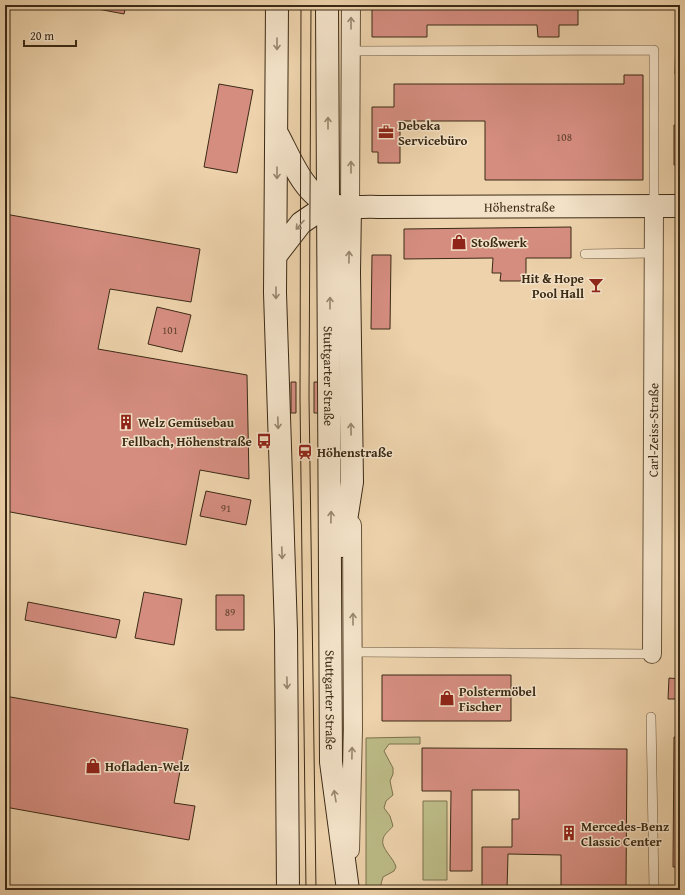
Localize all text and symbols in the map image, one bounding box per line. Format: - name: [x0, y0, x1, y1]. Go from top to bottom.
- one-way arrow: [347, 17, 355, 30]
- scale bar: [24, 22, 76, 48]
- text: 20 m: [30, 27, 54, 44]
- one-way arrow: [273, 37, 281, 50]
- place label: Debeka Servicebüro: [398, 116, 468, 150]
- one-way arrow: [324, 117, 332, 130]
- office icon: Debeka Servicebüro: [377, 123, 395, 141]
- house number: 108: [556, 129, 572, 145]
- one-way arrow: [347, 161, 355, 174]
- one-way arrow: [273, 166, 281, 179]
- street label: Höhenstraße: [484, 197, 555, 216]
- one-way arrow: [295, 220, 304, 231]
- shop icon: Stoßwerk: [450, 233, 468, 251]
- place label: Stoßwerk: [471, 233, 528, 252]
- one-way arrow: [345, 251, 353, 264]
- place label: Hit & Hope Pool Hall: [521, 269, 584, 303]
- bar icon: Hit & Hope Pool Hall: [587, 276, 605, 294]
- one-way arrow: [272, 286, 280, 299]
- one-way arrow: [326, 297, 334, 310]
- house number: 101: [162, 322, 178, 338]
- street label: Stuttgarter Straße: [319, 326, 339, 426]
- street label: Carl-Zeiss-Straße: [643, 383, 663, 477]
- building icon: Welz Gemüsebau: [117, 413, 135, 431]
- place label: Welz Gemüsebau: [138, 413, 235, 432]
- one-way arrow: [275, 416, 282, 429]
- one-way arrow: [347, 423, 355, 436]
- place label: Fellbach, Höhenstraße: [122, 432, 252, 451]
- bus stop icon: Fellbach, Höhenstraße: [255, 432, 273, 450]
- station icon: Höhenstraße: [296, 443, 314, 461]
- place label: Höhenstraße: [317, 443, 393, 462]
- house number: 91: [221, 500, 231, 516]
- one-way arrow: [327, 511, 335, 524]
- one-way arrow: [279, 546, 286, 559]
- house number: 89: [225, 604, 235, 620]
- one-way arrow: [349, 613, 357, 626]
- street label: Stuttgarter Straße: [321, 650, 340, 750]
- one-way arrow: [283, 676, 291, 689]
- place label: Polstermöbel Fischer: [459, 682, 536, 716]
- shop icon: Polstermöbel Fischer: [438, 689, 456, 707]
- one-way arrow: [348, 747, 356, 760]
- shop icon: Hofladen-Welz: [84, 757, 102, 775]
- place label: Hofladen-Welz: [105, 757, 190, 776]
- one-way arrow: [331, 790, 339, 803]
- place label: Mercedes-Benz Classic Center: [581, 817, 669, 851]
- building icon: Mercedes-Benz Classic Center: [560, 824, 578, 842]

